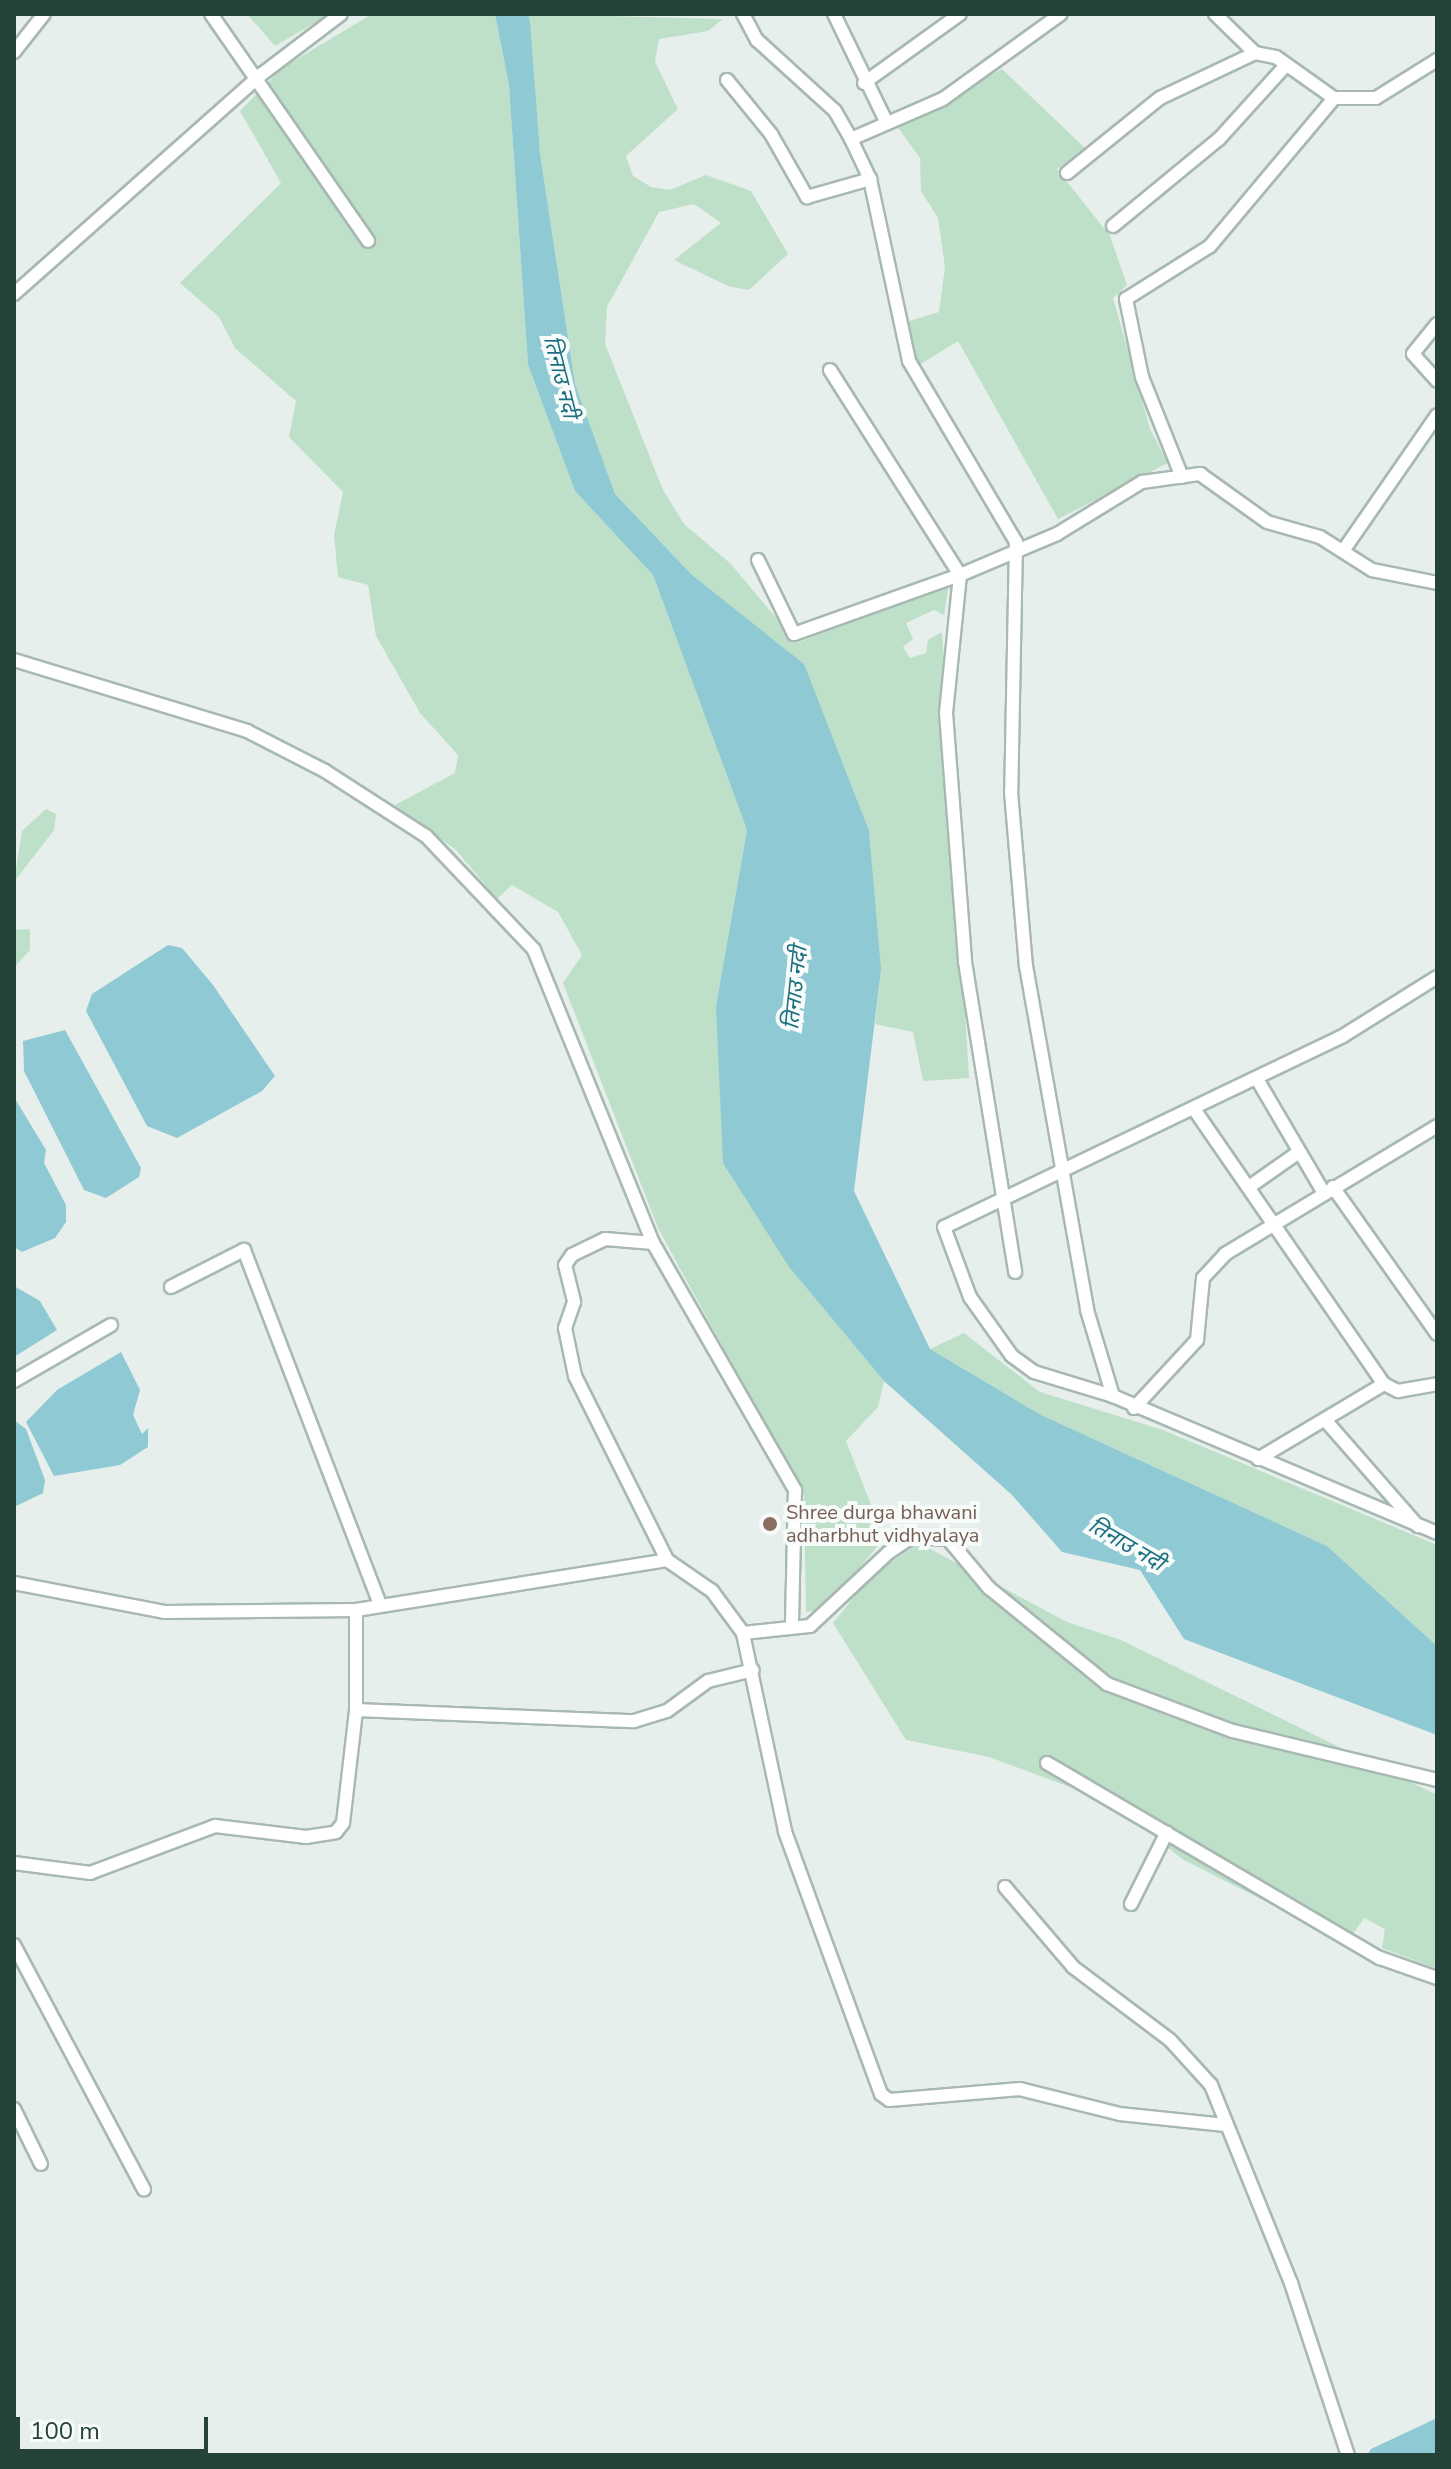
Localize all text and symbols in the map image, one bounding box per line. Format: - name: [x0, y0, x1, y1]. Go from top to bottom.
- water label: तिनाउ नदी: [537, 333, 583, 421]
- water label: तिनाउ नदी: [779, 945, 813, 1031]
- place label: Shree durga bhawani adharbhut vidhyalaya: [786, 1500, 979, 1547]
- water label: तिनाउ नदी: [1083, 1513, 1169, 1577]
- marker: Shree durga bhawani adharbhut vidhyalaya: [761, 1515, 779, 1533]
- scale bar: [20, 2401, 212, 2451]
- text: 100 m: [30, 2415, 100, 2447]

